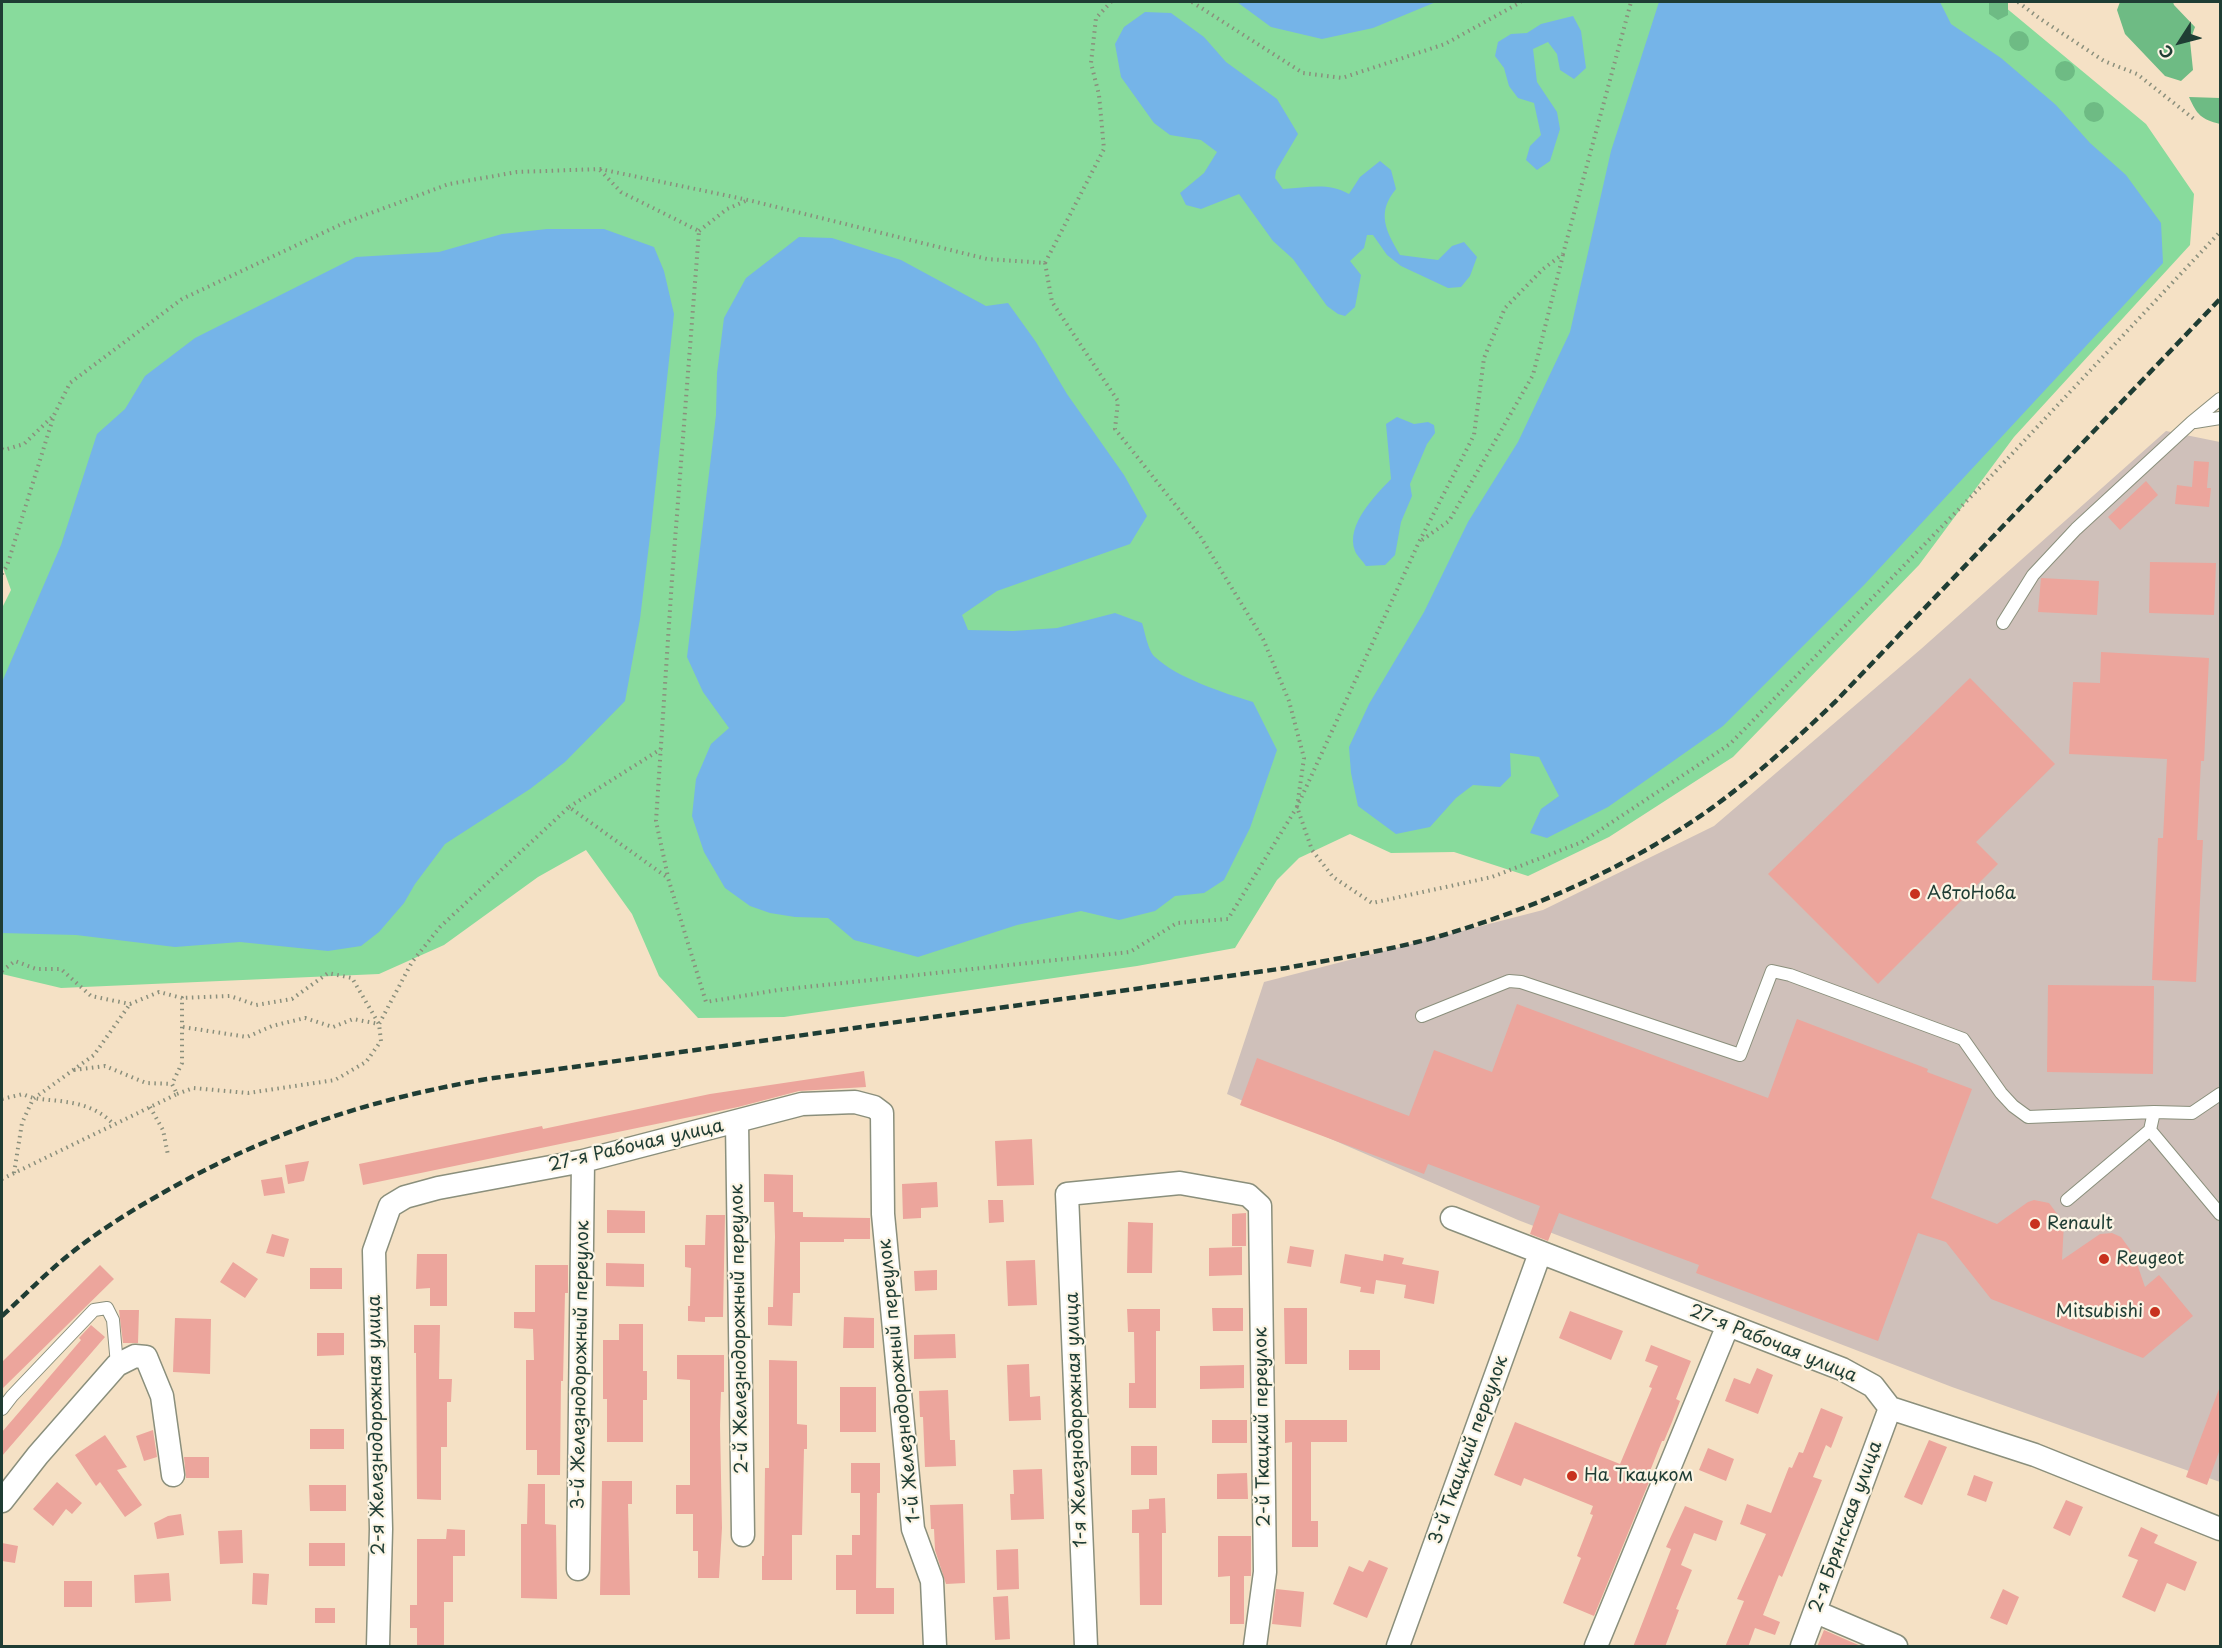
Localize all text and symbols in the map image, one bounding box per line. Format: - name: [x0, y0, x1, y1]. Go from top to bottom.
- north arrow: [2150, 12, 2210, 72]
- text: С: [2152, 41, 2179, 65]
- place label: АвтоНова: [1927, 883, 2016, 905]
- marker: АвтоНова: [1908, 887, 1922, 901]
- street label: 27-я Рабочая улица: [546, 1115, 726, 1177]
- street label: 2-й Железнодорожный переулок: [727, 1184, 753, 1474]
- place label: Renault: [2047, 1213, 2113, 1235]
- marker: Renault: [2028, 1217, 2042, 1231]
- street label: 3-й Железнодорожный переулок: [568, 1220, 594, 1510]
- street label: 1-й Железнодорожный переулок: [874, 1238, 926, 1524]
- place label: Reugeot: [2116, 1248, 2184, 1270]
- marker: Reugeot: [2097, 1252, 2111, 1266]
- street label: 1-я Железнодорожная улица: [1062, 1292, 1092, 1548]
- street label: 2-я Железнодорожная улица: [364, 1295, 390, 1555]
- street label: 27-я Рабочая улица: [1686, 1300, 1860, 1388]
- place label: Mitsubishi: [2056, 1301, 2143, 1323]
- marker: Mitsubishi: [2148, 1305, 2162, 1319]
- street label: 2-й Ткацкий переулок: [1250, 1327, 1276, 1527]
- street label: 3-й Ткацкий переулок: [1425, 1353, 1513, 1547]
- street label: 2-я Брянская улица: [1805, 1438, 1887, 1616]
- place label: На Ткацком: [1584, 1465, 1693, 1487]
- marker: На Ткацком: [1565, 1469, 1579, 1483]

